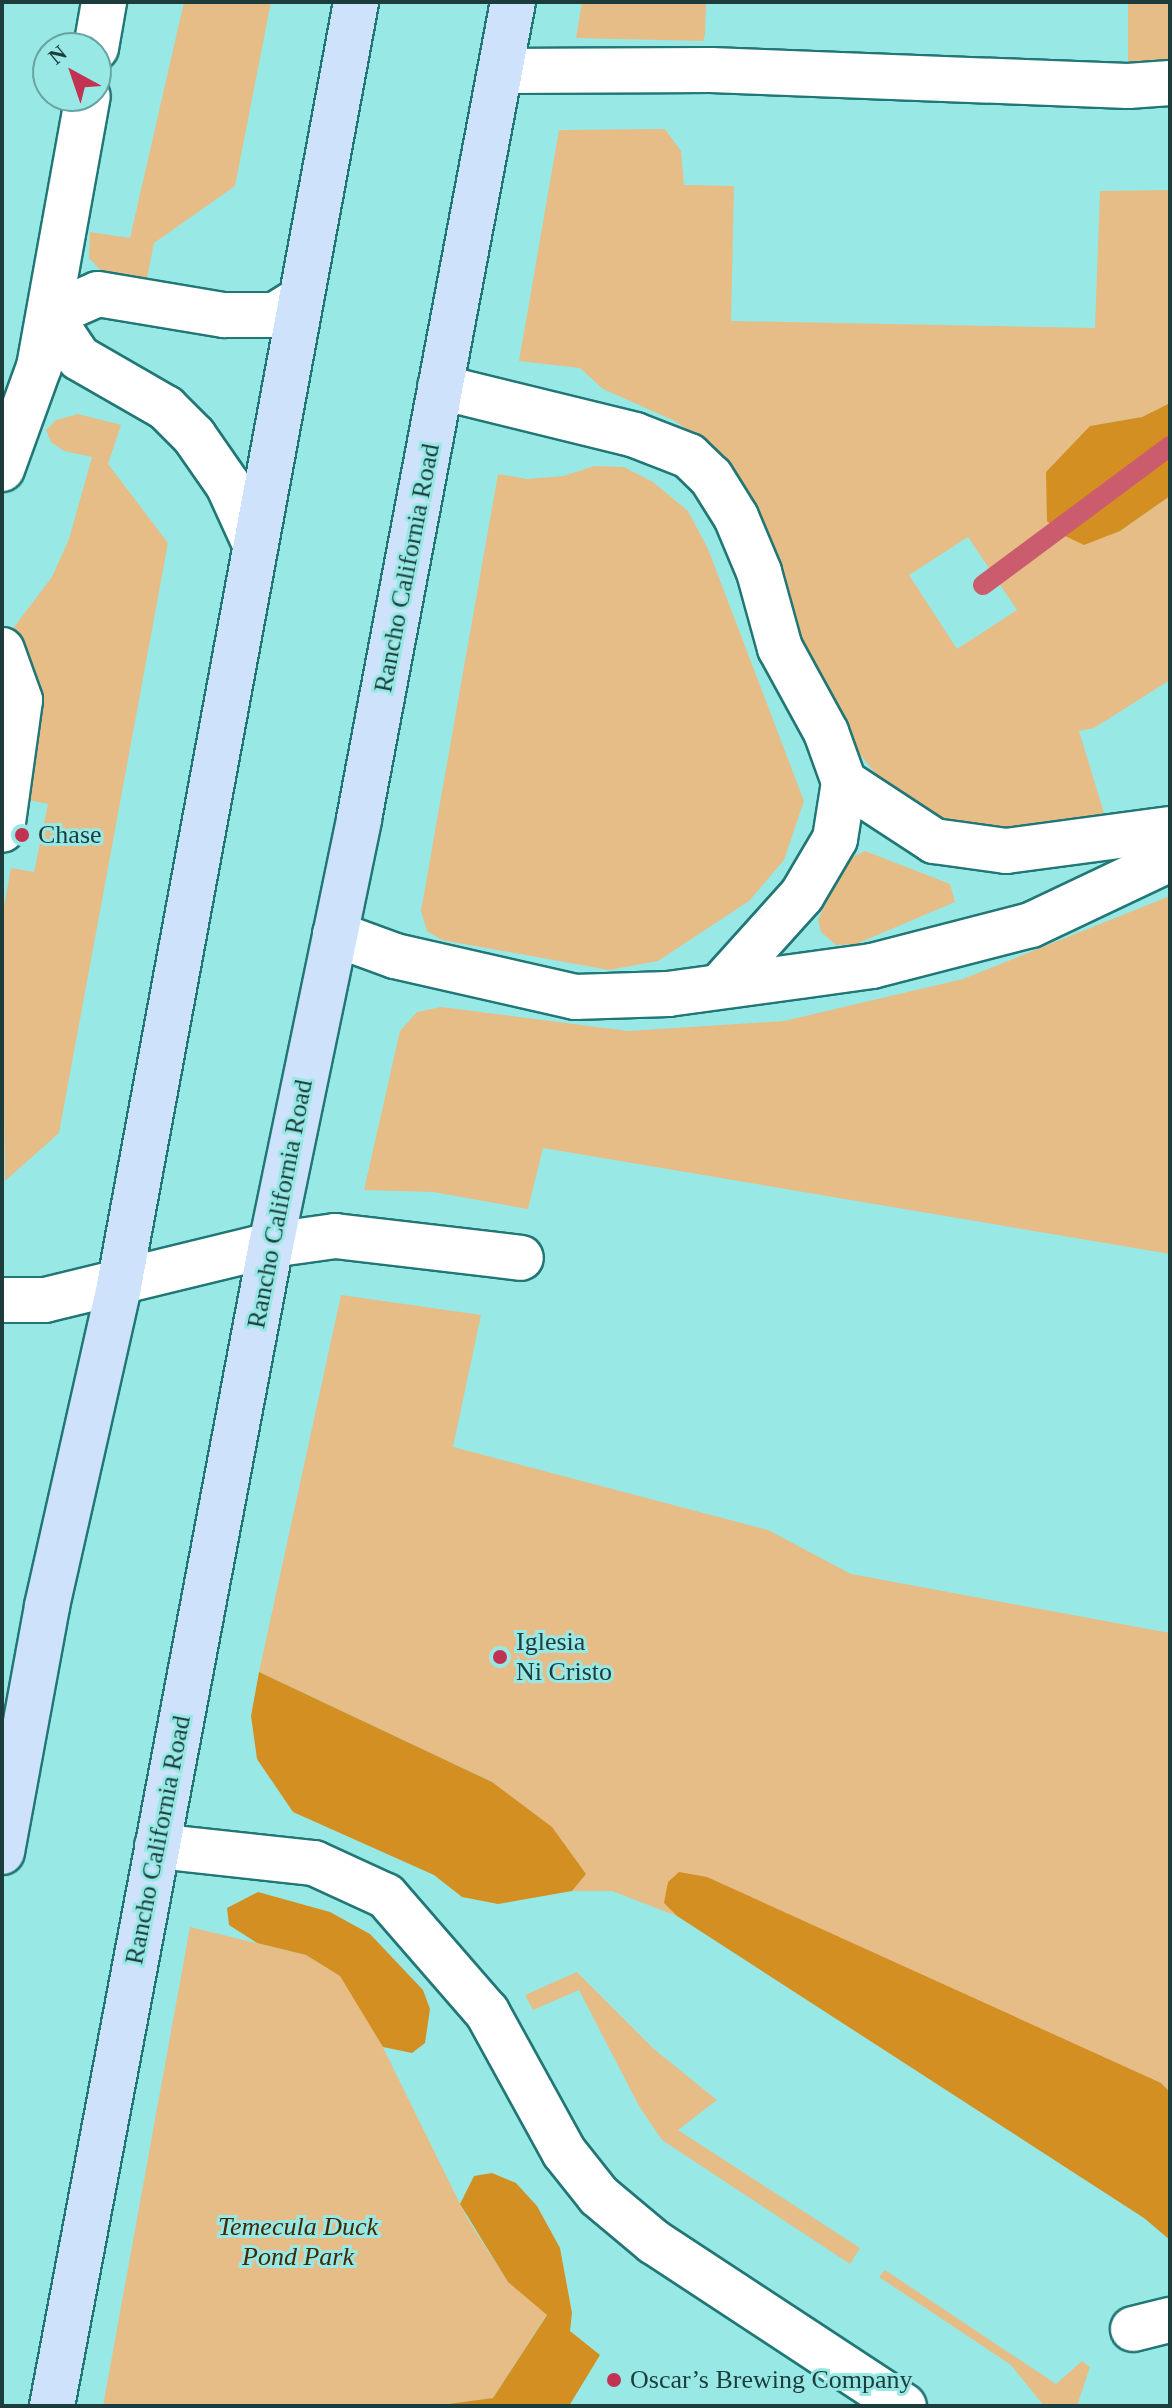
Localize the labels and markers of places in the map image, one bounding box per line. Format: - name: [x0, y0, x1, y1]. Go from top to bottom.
- place label: Chase: [38, 819, 102, 851]
- marker: Chase: [13, 826, 31, 844]
- place label: Iglesia Ni Cristo: [516, 1626, 612, 1688]
- marker: Iglesia Ni Cristo: [491, 1648, 509, 1666]
- place label: Oscar’s Brewing Company: [630, 2364, 913, 2396]
- marker: Oscar’s Brewing Company: [605, 2371, 623, 2389]

